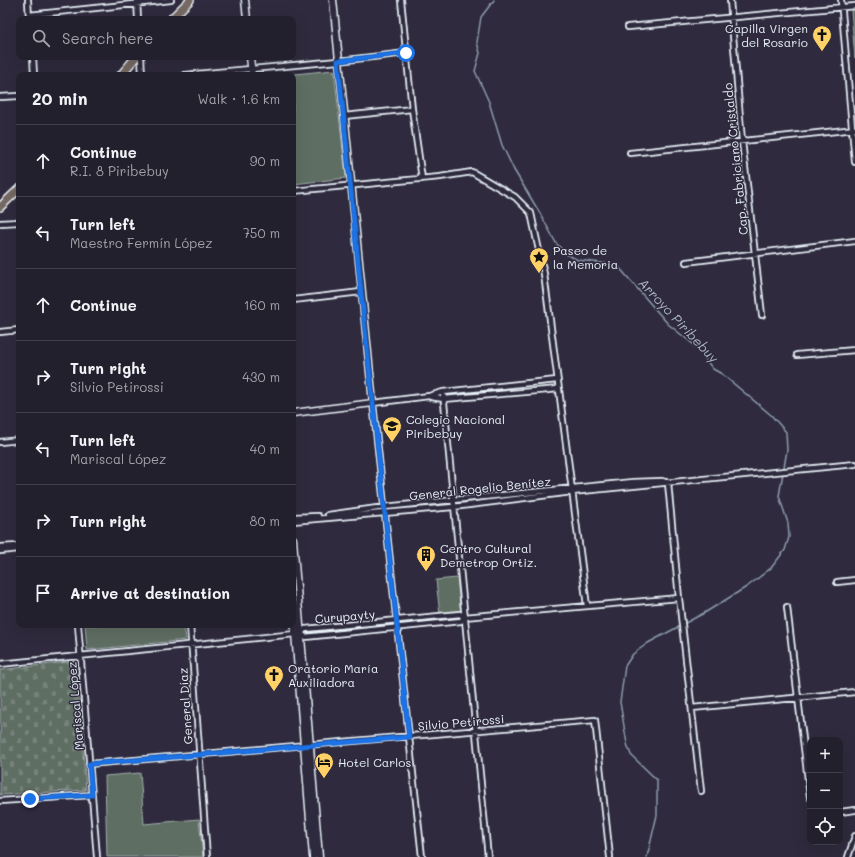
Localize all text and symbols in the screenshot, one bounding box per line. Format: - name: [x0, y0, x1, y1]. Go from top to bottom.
- search box: [16, 16, 296, 60]
- place label: Capilla Virgen del Rosario: [725, 20, 808, 50]
- church icon: Capilla Virgen del Rosario: [811, 24, 833, 52]
- icon: search: [30, 27, 52, 49]
- text: Search here: [62, 28, 153, 48]
- route start: [397, 44, 415, 62]
- street label: Cap. Fabriciano Cristaldo: [719, 82, 751, 236]
- text: 20 min: [32, 87, 88, 109]
- text: Walk · 1.6 km: [197, 90, 280, 107]
- text: Continue: [70, 142, 137, 162]
- icon: ahead: [32, 150, 54, 172]
- text: 90 m: [250, 152, 280, 169]
- text: R.I. 8 Piribebuy: [70, 162, 169, 179]
- text: Turn left: [70, 214, 135, 234]
- icon: left: [32, 222, 54, 244]
- text: 750 m: [243, 224, 280, 241]
- text: Maestro Fermín López: [70, 234, 212, 251]
- place label: Paseo de la Memoria: [553, 242, 618, 272]
- place icon: Paseo de la Memoria: [528, 246, 550, 274]
- water label: Arroyo Piribebuy: [635, 274, 723, 366]
- icon: ahead: [32, 294, 54, 316]
- text: Continue: [70, 295, 137, 315]
- text: 160 m: [244, 296, 280, 313]
- text: Turn right: [70, 358, 147, 378]
- icon: right: [32, 366, 54, 388]
- text: 430 m: [242, 368, 280, 385]
- text: Silvio Petirossi: [70, 378, 164, 395]
- place label: Colegio Nacional Piribebuy: [406, 411, 505, 441]
- school or university icon: Colegio Nacional Piribebuy: [381, 415, 403, 443]
- text: Turn left: [70, 430, 135, 450]
- icon: left: [32, 438, 54, 460]
- text: 40 m: [250, 440, 280, 457]
- text: Mariscal López: [70, 450, 166, 467]
- street label: General Rogelio Benítez: [408, 473, 552, 503]
- icon: right: [32, 510, 54, 532]
- text: Turn right: [70, 511, 147, 531]
- text: 80 m: [250, 512, 280, 529]
- place label: Centro Cultural Demetrop Ortiz.: [440, 540, 537, 570]
- building icon: Centro Cultural Demetrop Ortiz.: [415, 544, 437, 572]
- icon: arrive: [32, 582, 54, 604]
- text: Arrive at destination: [70, 583, 230, 603]
- street label: Curupayty: [314, 605, 376, 627]
- place label: Oratorio María Auxiliadora: [288, 660, 378, 690]
- street label: Mariscal López: [63, 661, 87, 751]
- church icon: Oratorio María Auxiliadora: [263, 664, 285, 692]
- street label: General Díaz: [174, 667, 196, 745]
- street label: Silvio Petirossi: [417, 710, 505, 734]
- map controls: [807, 737, 843, 845]
- button: +: [807, 737, 843, 773]
- hotel icon: Hotel Carlos: [313, 751, 335, 779]
- place label: Hotel Carlos: [338, 754, 411, 770]
- button: −: [807, 773, 843, 809]
- route end: [21, 790, 39, 808]
- button: locate: [807, 809, 843, 845]

